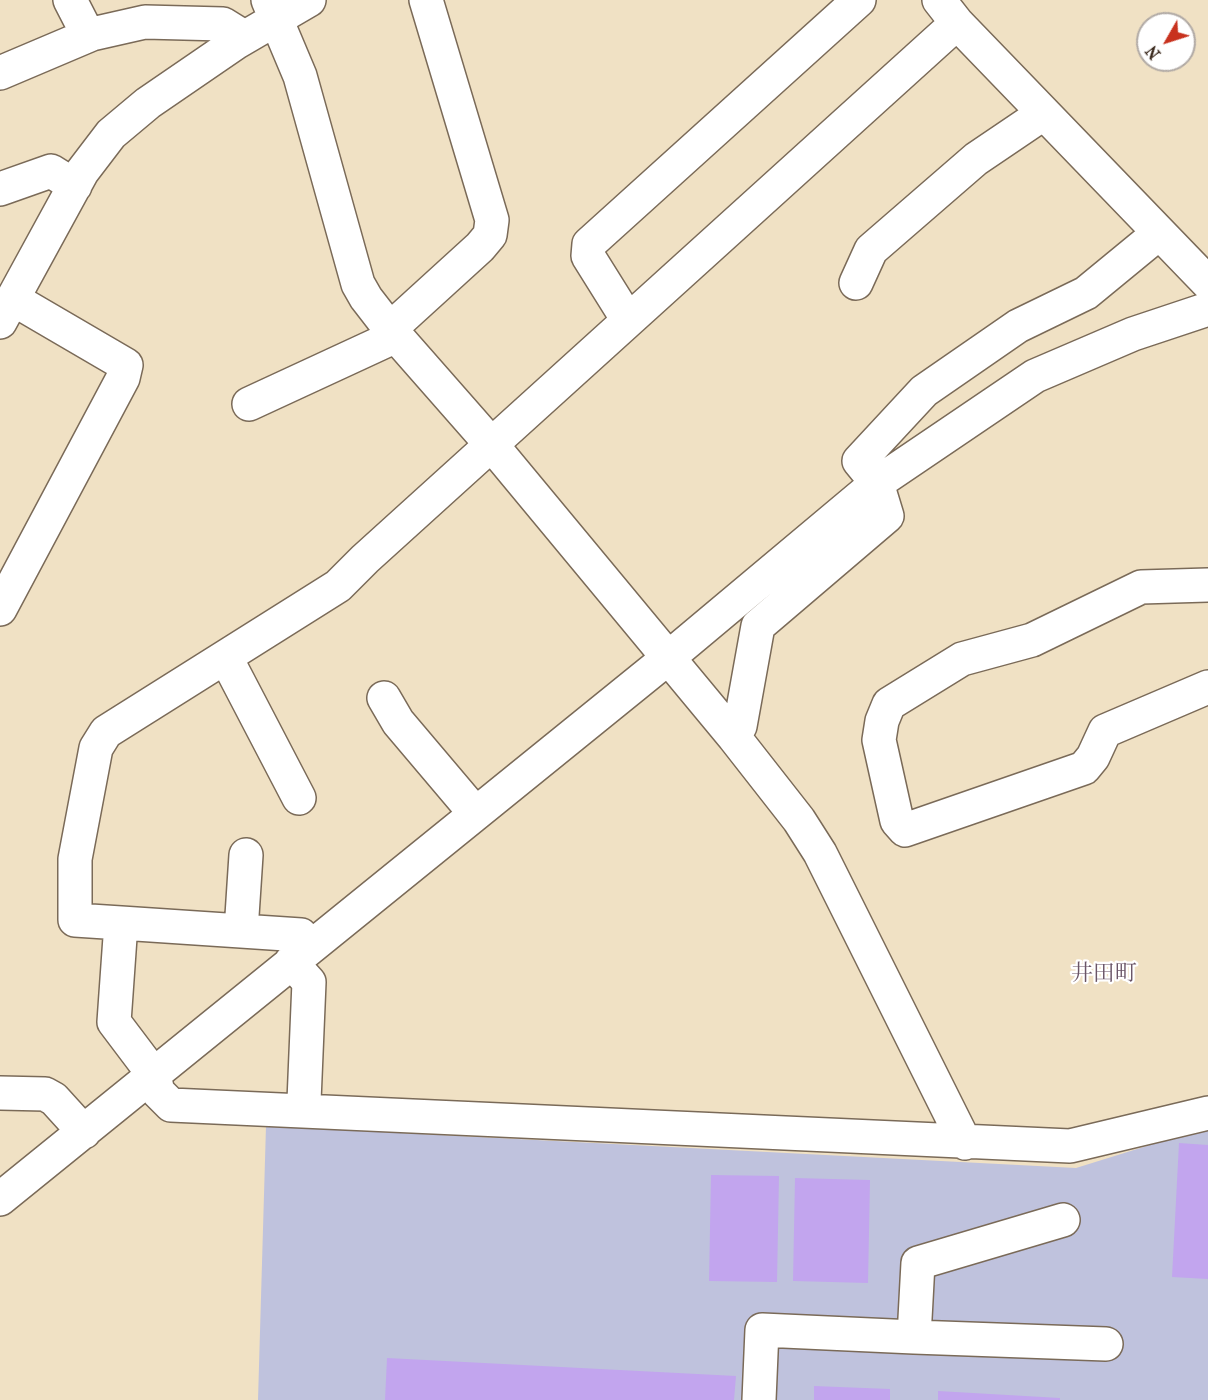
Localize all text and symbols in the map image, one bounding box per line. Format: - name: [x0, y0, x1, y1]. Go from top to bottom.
- north arrow: [1136, 12, 1196, 72]
- text: N: [1142, 42, 1164, 63]
- district label: 井田町: [1071, 962, 1137, 988]

